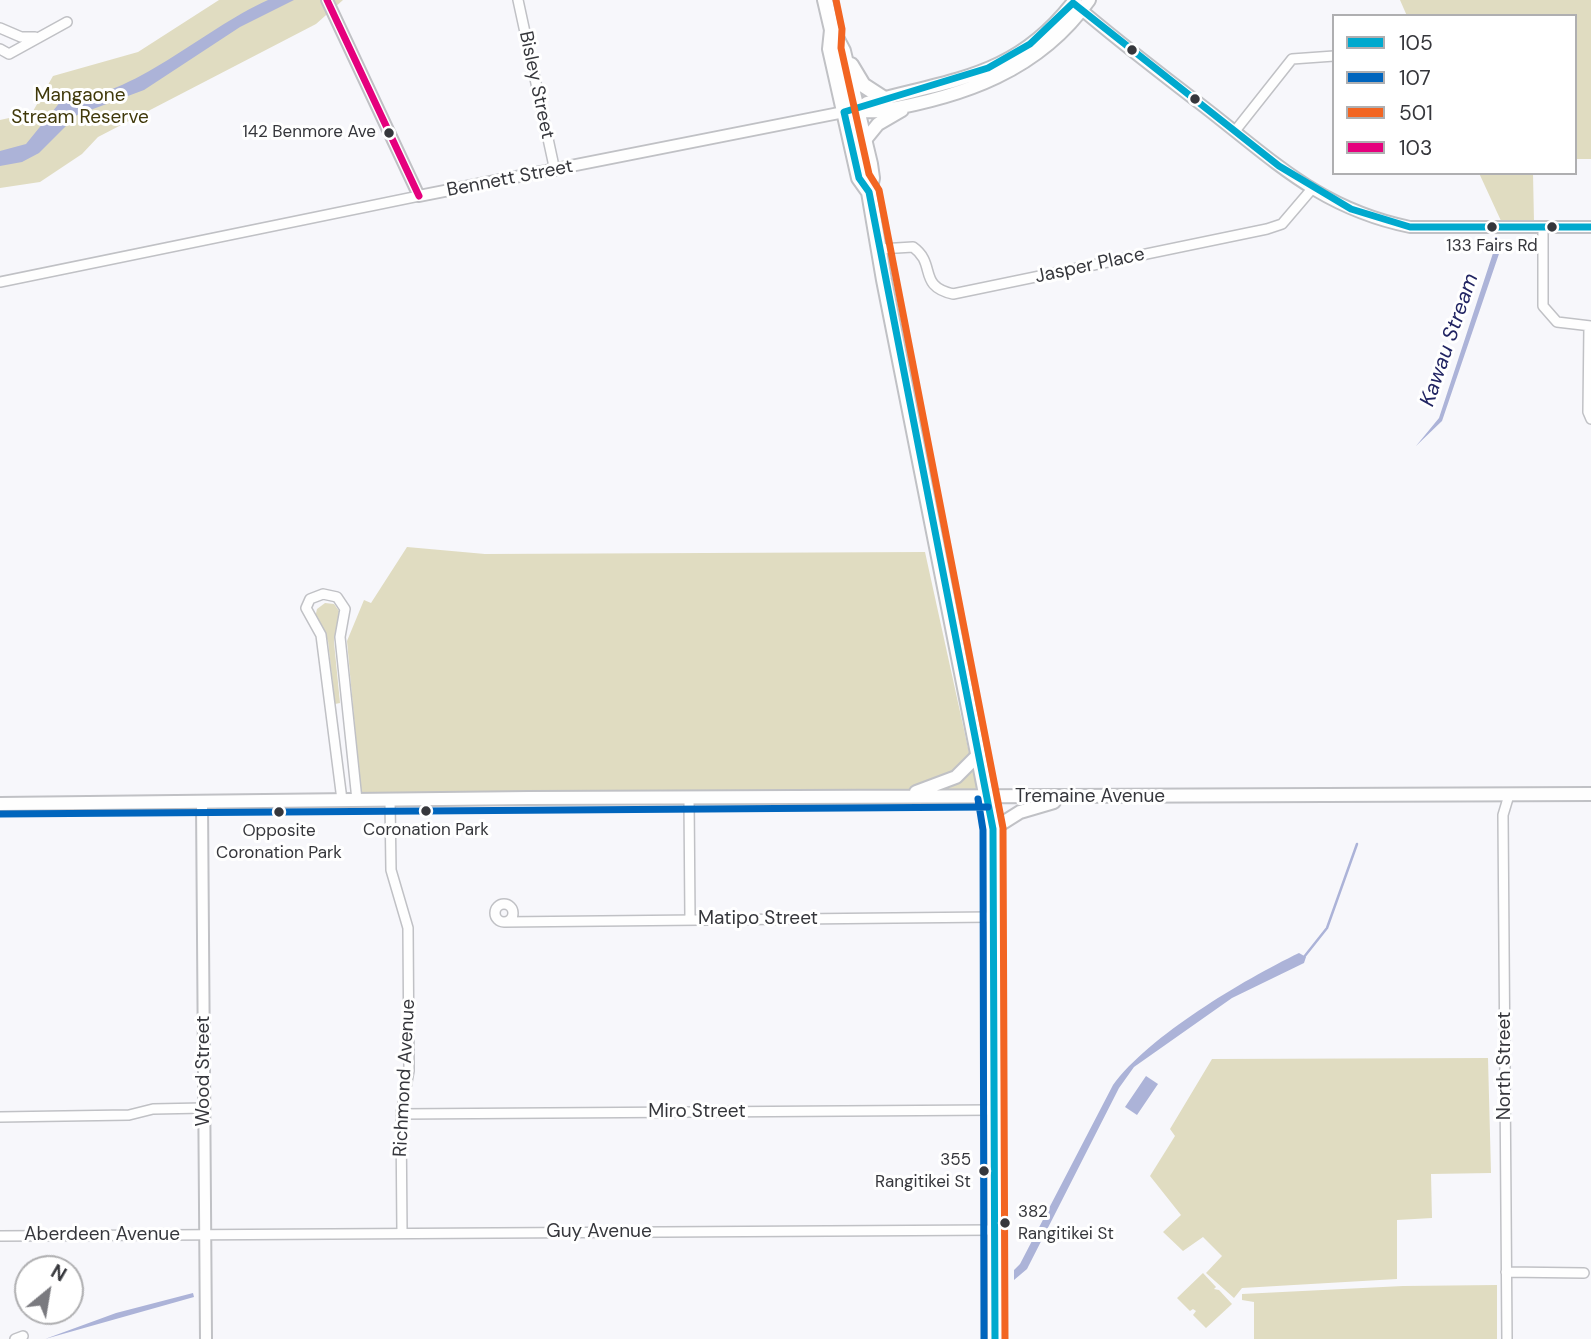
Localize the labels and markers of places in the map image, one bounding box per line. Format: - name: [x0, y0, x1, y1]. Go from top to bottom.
- unlabelled marker: [1125, 43, 1139, 57]
- unlabelled marker: [1188, 92, 1202, 106]
- place label: 142 Benmore Ave: [242, 123, 376, 143]
- marker: 142 Benmore Ave: [382, 126, 396, 140]
- marker: 133 Fairs Rd: [1485, 220, 1499, 234]
- unlabelled marker: [1545, 220, 1559, 234]
- place label: 133 Fairs Rd: [1446, 237, 1538, 257]
- marker: Coronation Park: [419, 804, 433, 818]
- marker: Opposite Coronation Park: [272, 805, 286, 819]
- place label: Coronation Park: [363, 821, 489, 841]
- place label: Opposite Coronation Park: [216, 822, 342, 862]
- place label: 355 Rangitikei St: [875, 1151, 971, 1191]
- marker: 355 Rangitikei St: [977, 1164, 991, 1178]
- place label: 382 Rangitikei St: [1018, 1203, 1114, 1243]
- marker: 382 Rangitikei St: [998, 1216, 1012, 1230]

